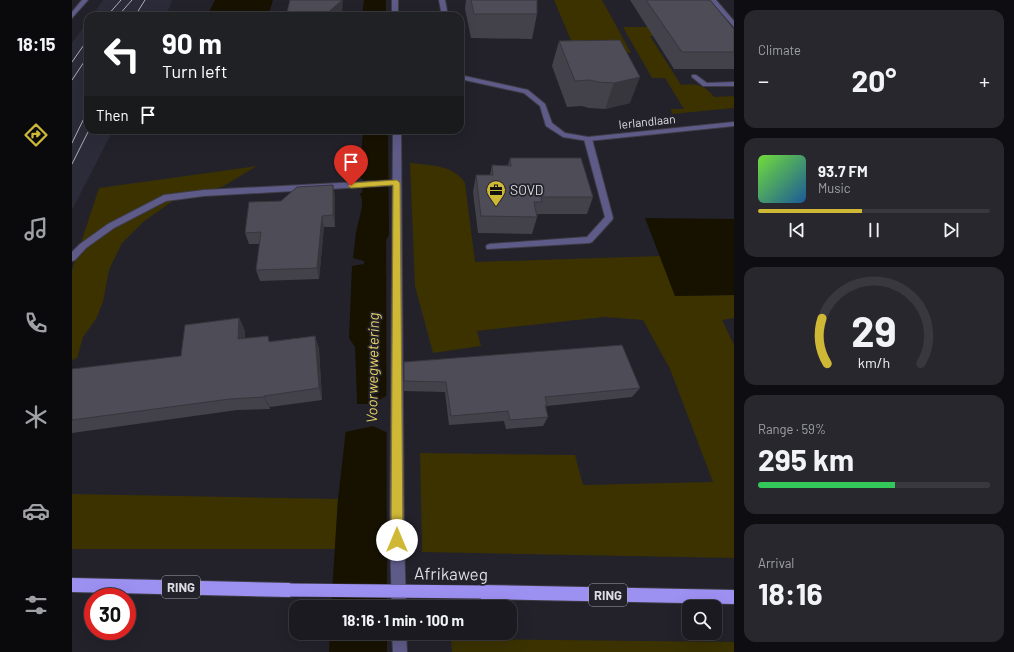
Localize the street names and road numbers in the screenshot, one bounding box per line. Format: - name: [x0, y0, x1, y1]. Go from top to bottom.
- street label: Ierlandlaan: [618, 111, 676, 131]
- street label: Afrikaweg: [414, 562, 488, 584]
- road number: RING: [162, 576, 200, 598]
- road number: RING: [589, 584, 627, 606]

